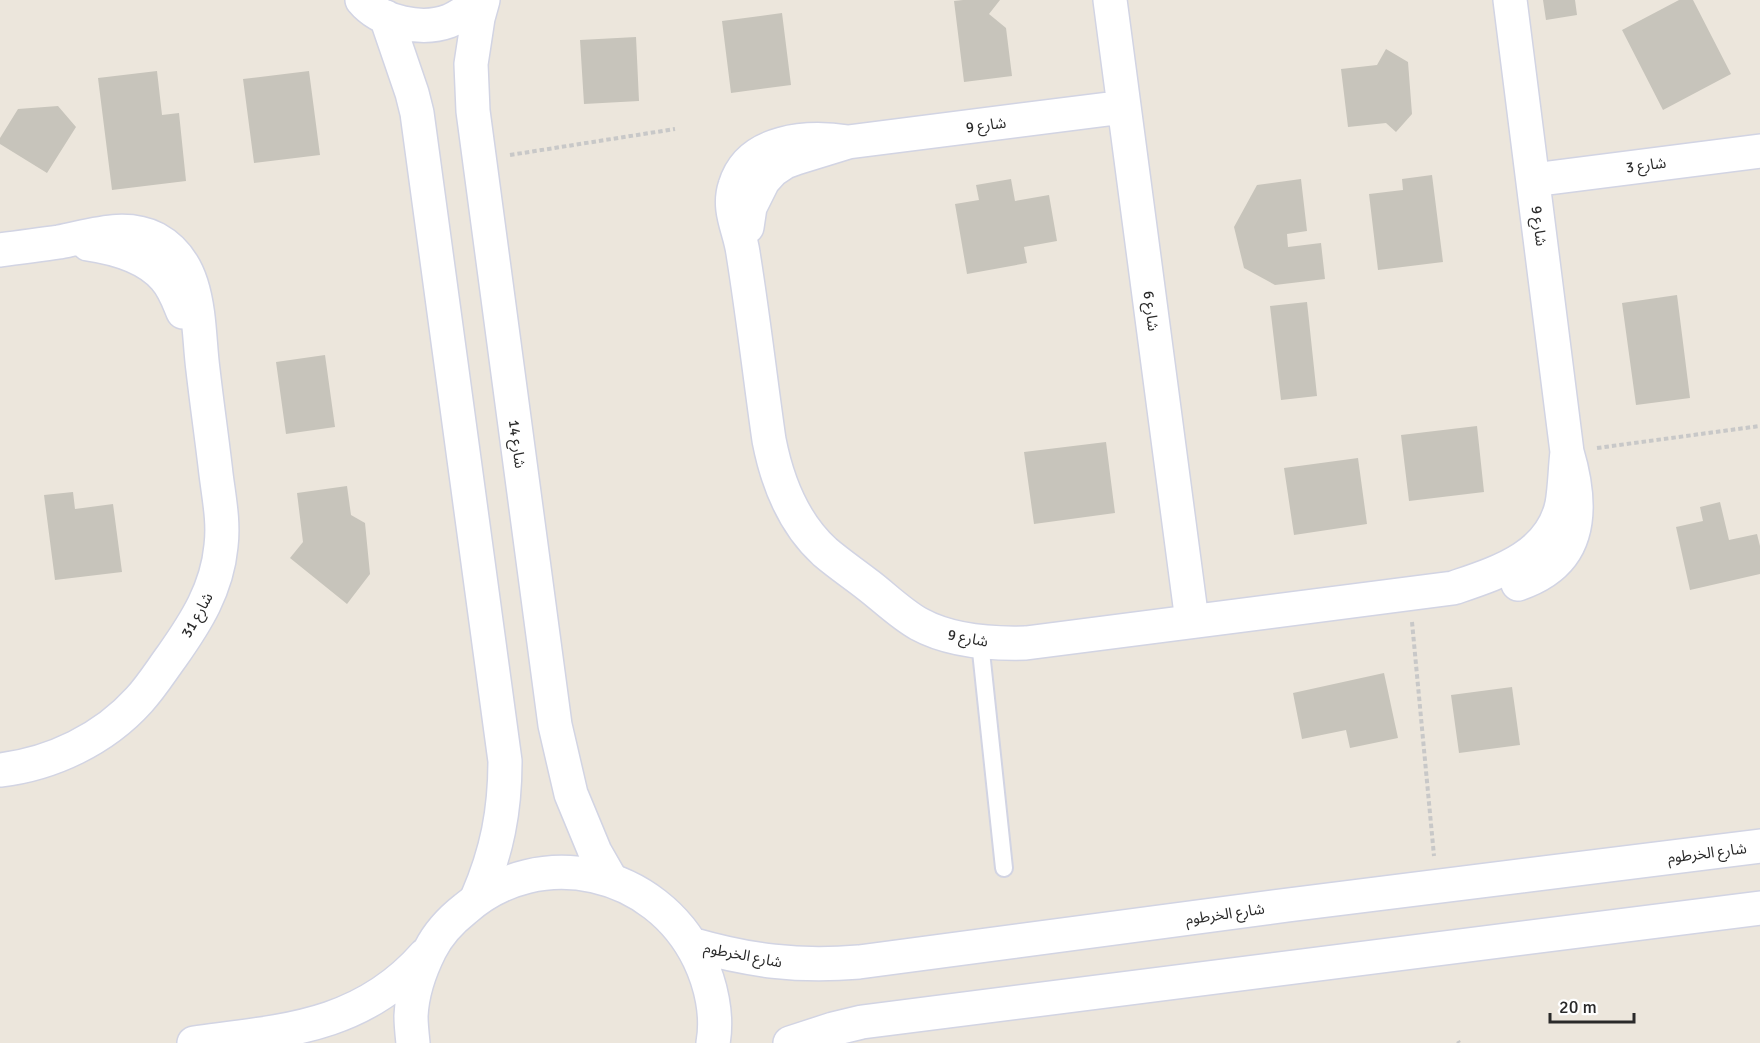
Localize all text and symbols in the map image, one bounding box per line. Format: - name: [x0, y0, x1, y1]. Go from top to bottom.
- street label: شارع 9: [965, 114, 1008, 139]
- street label: شارع 3: [1625, 154, 1668, 179]
- street label: شارع 9: [1525, 205, 1550, 248]
- street label: شارع 6: [1137, 290, 1162, 333]
- street label: شارع 14: [502, 419, 529, 470]
- street label: شارع 31: [177, 589, 219, 642]
- street label: شارع 9: [946, 625, 990, 654]
- street label: شارع الخرطوم: [1666, 839, 1748, 870]
- street label: شارع الخرطوم: [1184, 900, 1266, 931]
- street label: شارع الخرطوم: [702, 939, 784, 974]
- scale bar: [1550, 986, 1634, 1024]
- text: 20 m: [1559, 996, 1597, 1018]

